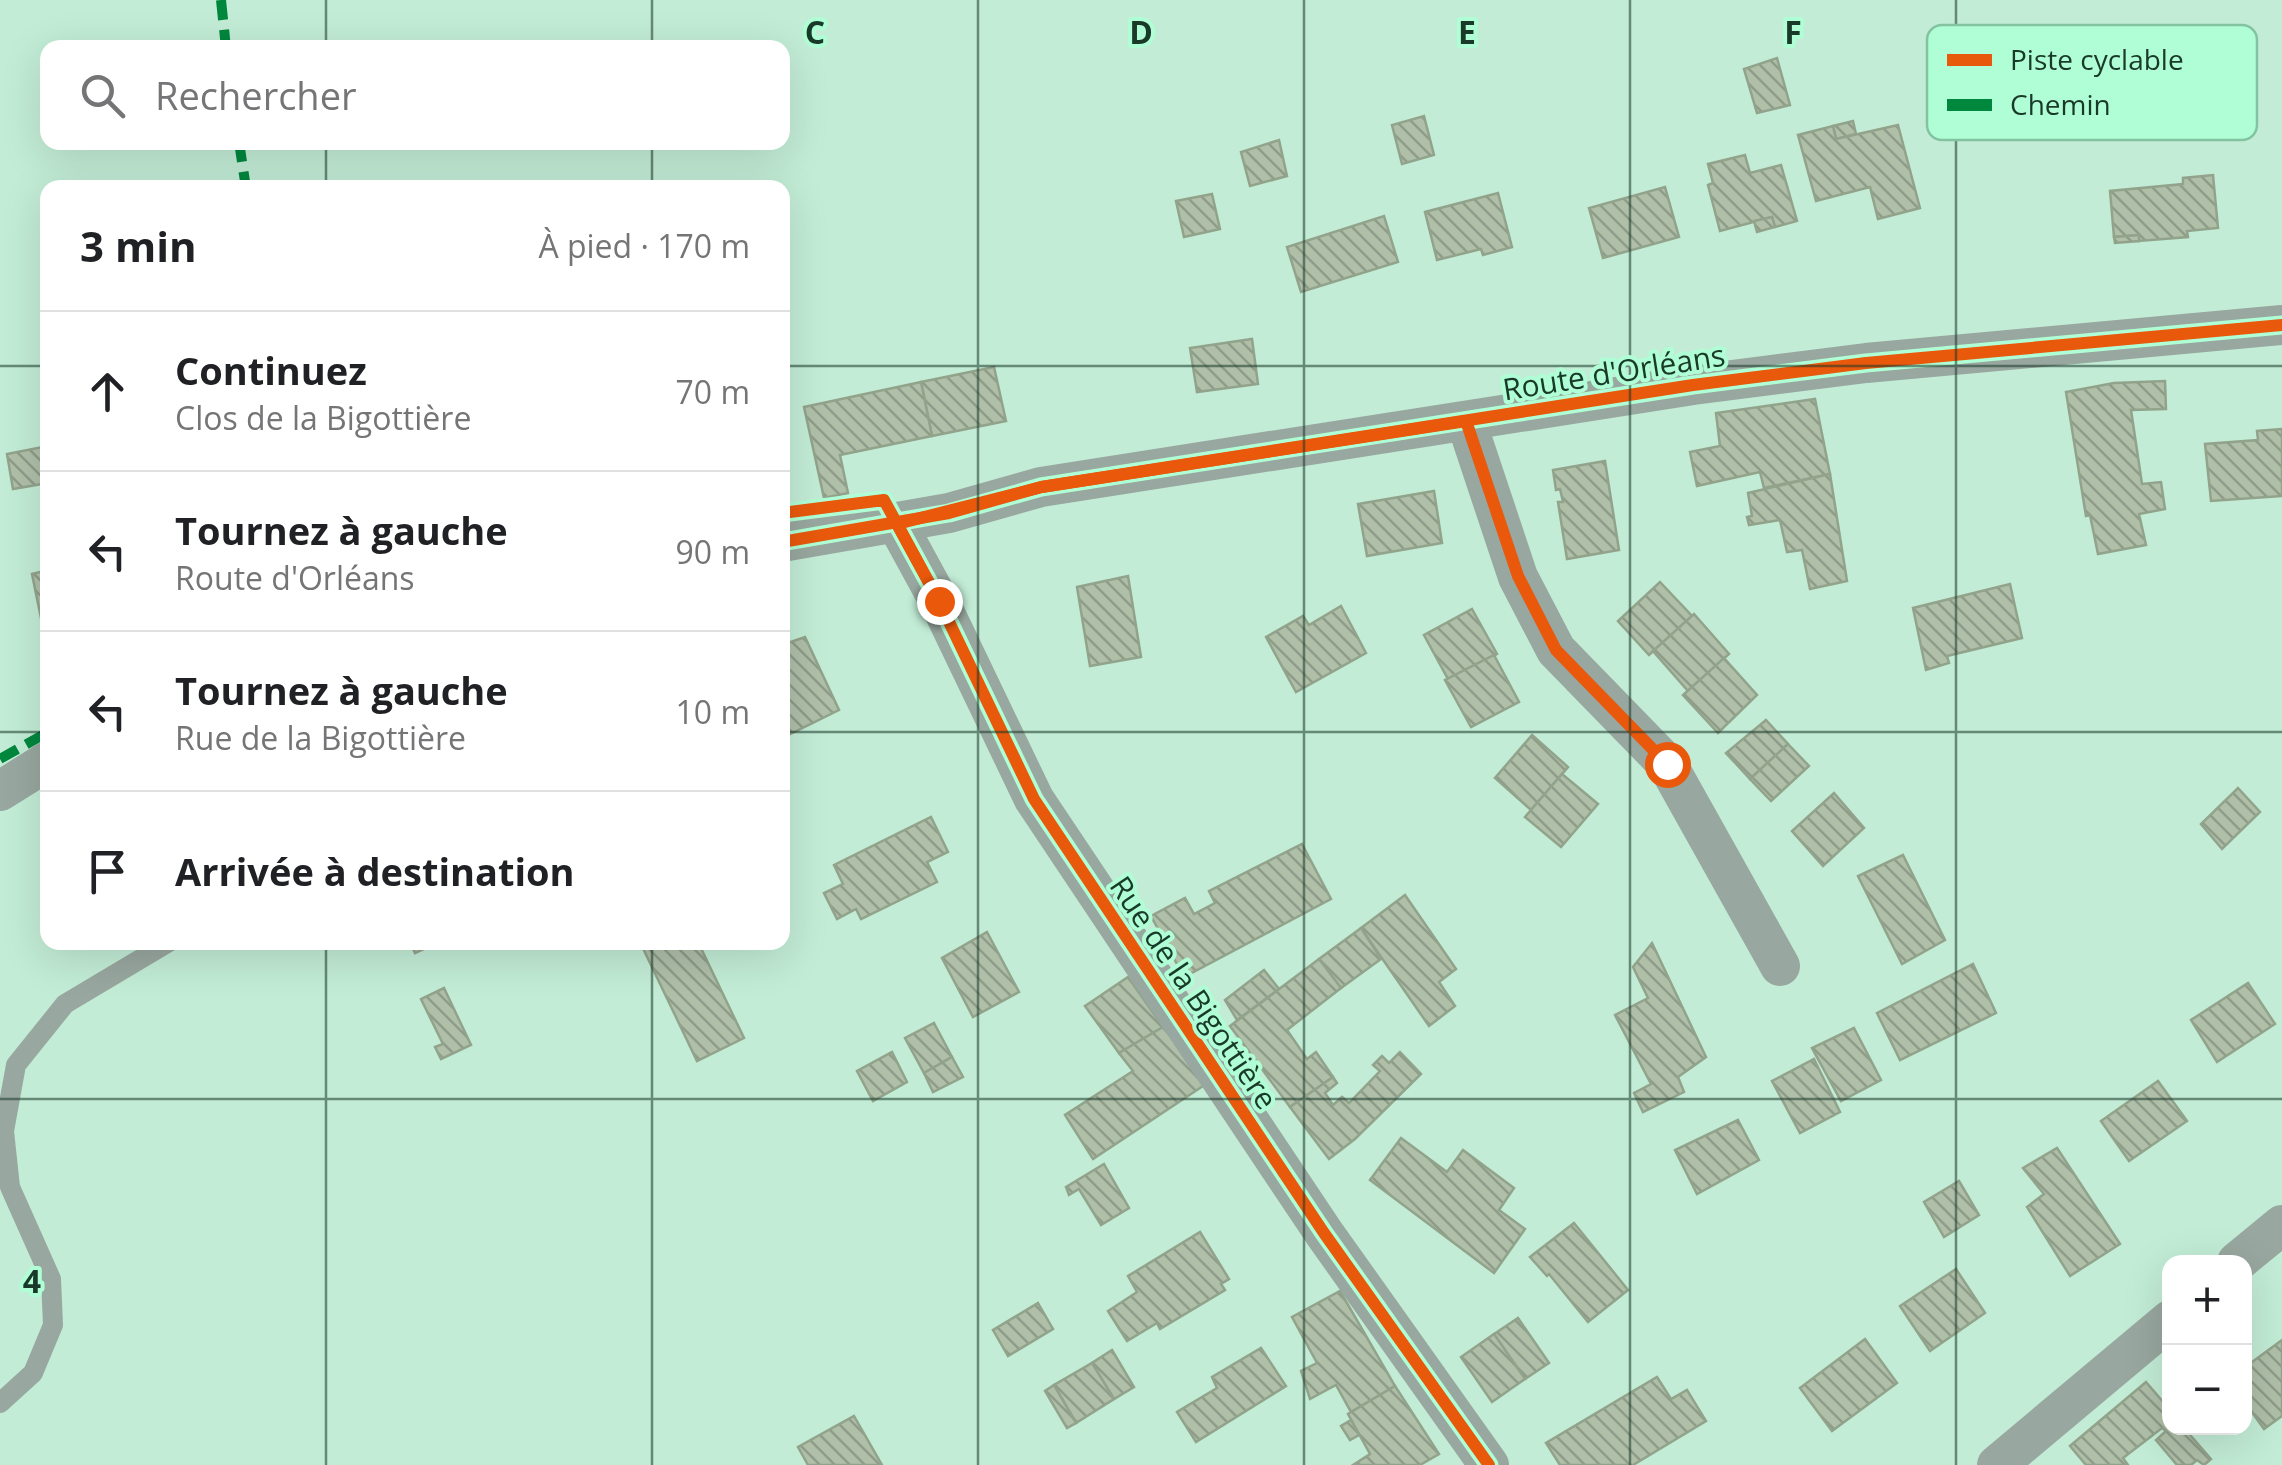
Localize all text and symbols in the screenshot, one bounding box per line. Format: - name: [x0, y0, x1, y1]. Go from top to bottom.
- text: C: [805, 10, 825, 53]
- text: D: [1129, 10, 1153, 53]
- text: E: [1458, 10, 1476, 53]
- text: F: [1784, 10, 1802, 53]
- legend: [1927, 25, 2257, 140]
- search box: [40, 40, 790, 150]
- text: Piste cyclable: [2010, 40, 2184, 78]
- icon: search: [75, 68, 130, 123]
- text: Rechercher: [155, 69, 357, 121]
- text: Chemin: [2010, 85, 2111, 123]
- text: 3 min: [80, 217, 197, 274]
- text: À pied · 170 m: [538, 224, 750, 267]
- street label: Route d'Orléans: [1500, 334, 1728, 409]
- text: Continuez: [175, 344, 367, 396]
- icon: ahead: [80, 364, 135, 419]
- text: 70 m: [675, 370, 750, 413]
- text: Clos de la Bigottière: [175, 396, 471, 439]
- text: Tournez à gauche: [175, 504, 508, 556]
- icon: left: [80, 524, 135, 579]
- text: 90 m: [675, 530, 750, 573]
- text: Route d'Orléans: [175, 556, 415, 599]
- route end: [917, 579, 963, 625]
- text: Tournez à gauche: [175, 664, 508, 716]
- icon: left: [80, 684, 135, 739]
- text: 10 m: [675, 690, 750, 733]
- text: Rue de la Bigottière: [175, 716, 466, 759]
- route start: [1645, 742, 1691, 788]
- icon: arrive: [80, 844, 135, 899]
- text: Arrivée à destination: [175, 845, 575, 897]
- street label: Rue de la Bigottière: [1101, 868, 1288, 1117]
- map controls: [2162, 1255, 2252, 1435]
- button: +: [2162, 1255, 2252, 1345]
- text: 4: [23, 1259, 41, 1302]
- button: −: [2162, 1345, 2252, 1435]

